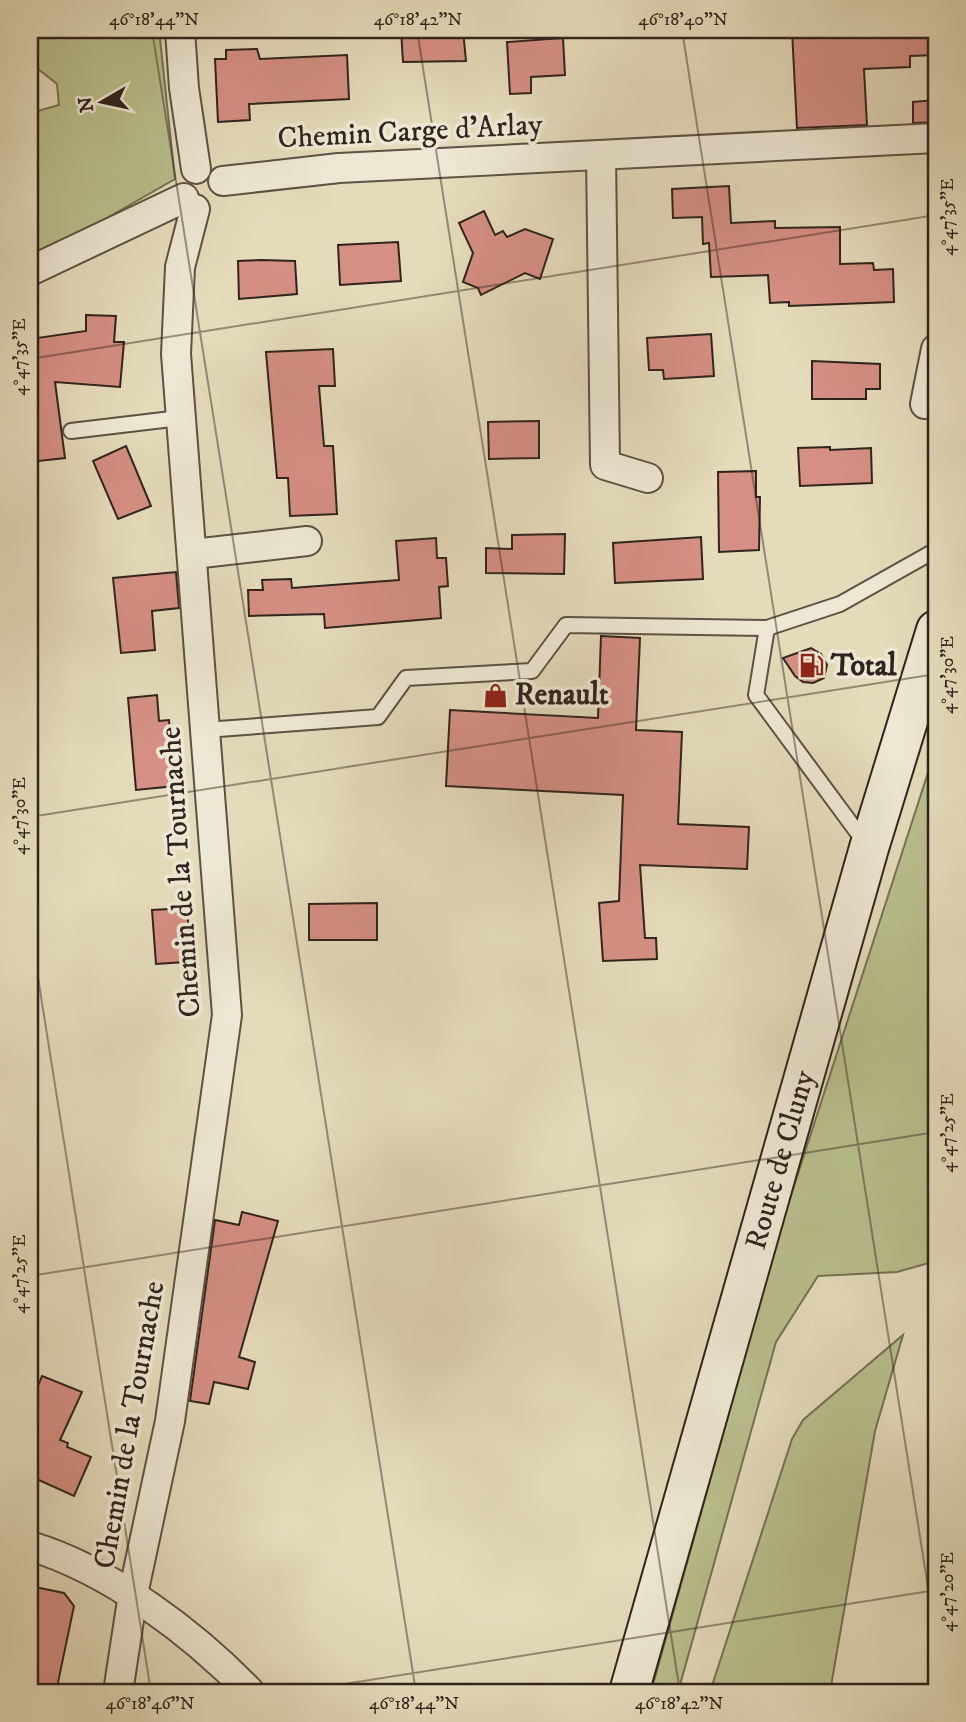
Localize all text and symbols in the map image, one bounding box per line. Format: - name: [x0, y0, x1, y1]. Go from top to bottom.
- text: 46°18'44"N: [109, 9, 199, 31]
- text: 46°18'42"N: [374, 9, 463, 31]
- text: 46°18'40"N: [638, 9, 728, 31]
- north arrow: [66, 66, 136, 136]
- text: N: [74, 95, 99, 114]
- street label: Chemin Carge d'Arlay: [277, 107, 544, 157]
- text: 4°47'35"E: [937, 178, 959, 256]
- text: 4°47'35"E: [9, 318, 31, 396]
- text: 4°47'30"E: [937, 636, 959, 714]
- place label: Total: [830, 648, 897, 685]
- fuel station icon: Total: [797, 652, 825, 680]
- place label: Renault: [515, 677, 609, 714]
- shop icon: Renault: [481, 681, 509, 709]
- street label: Chemin de la Tournache: [152, 725, 210, 1019]
- text: 4°47'30"E: [9, 777, 31, 855]
- street label: Route de Cluny: [737, 1066, 823, 1254]
- text: 4°47'25"E: [937, 1093, 959, 1173]
- text: 4°47'25"E: [9, 1234, 31, 1314]
- street label: Chemin de la Tournache: [86, 1278, 174, 1572]
- text: 4°47'20"E: [937, 1552, 959, 1632]
- text: 46°18'46"N: [105, 1693, 195, 1715]
- text: 46°18'44"N: [369, 1693, 459, 1715]
- text: 46°18'42"N: [635, 1693, 724, 1715]

